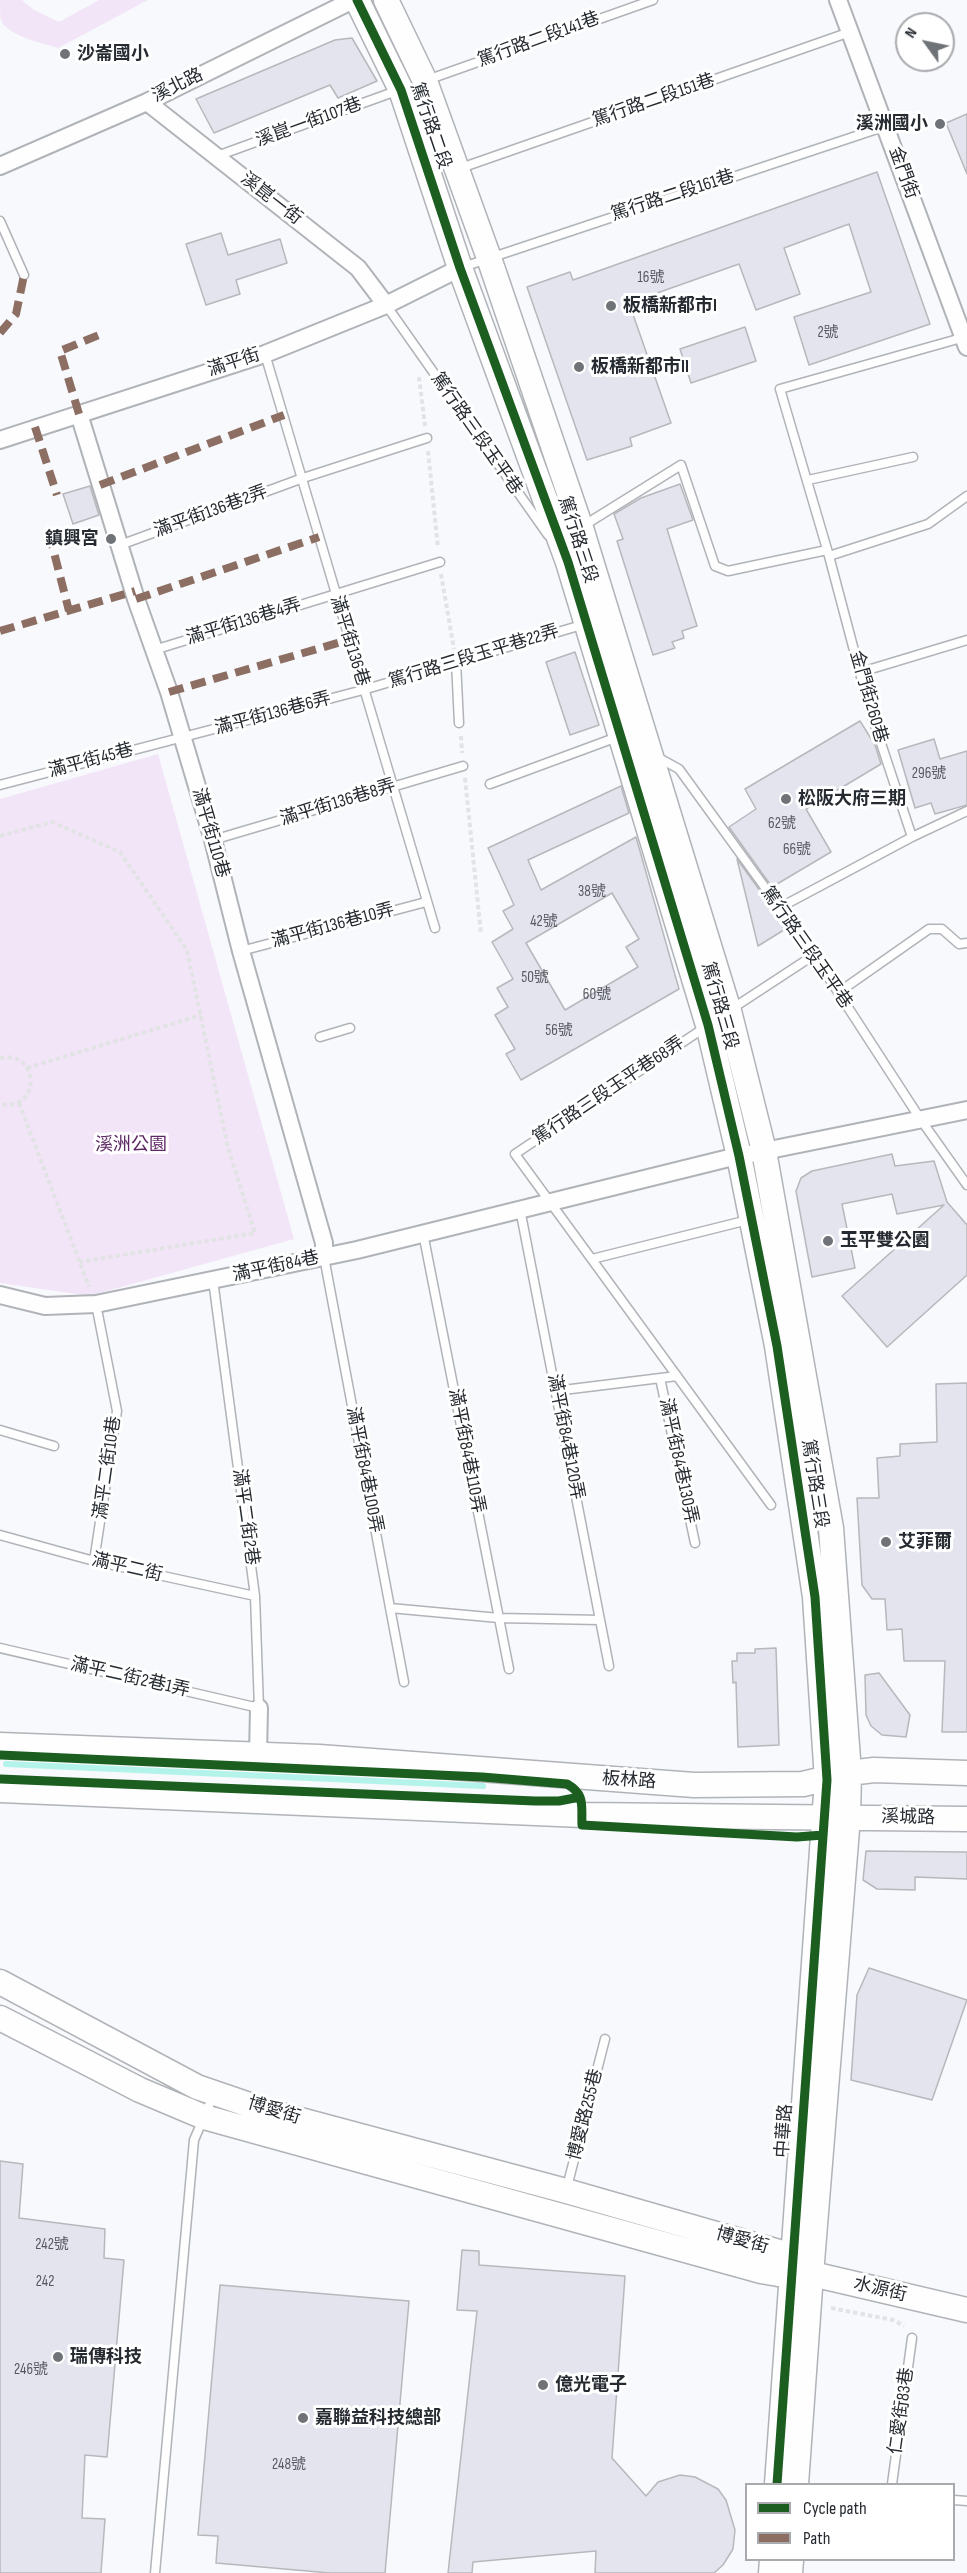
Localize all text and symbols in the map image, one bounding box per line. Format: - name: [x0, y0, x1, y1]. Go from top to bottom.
- street label: 篤行路二段141巷: [475, 8, 603, 72]
- north arrow: [895, 12, 955, 72]
- text: N: [901, 24, 921, 42]
- place label: 沙崙國小: [77, 43, 149, 65]
- marker: 沙崙國小: [58, 47, 72, 61]
- street label: 溪北路: [149, 64, 207, 108]
- street label: 篤行路二段151巷: [590, 70, 718, 132]
- street label: 篤行路二段: [405, 80, 455, 172]
- street label: 溪崑一街107巷: [253, 94, 365, 152]
- place label: 溪洲國小: [856, 113, 928, 135]
- marker: 溪洲國小: [933, 117, 947, 131]
- street label: 金門街: [884, 144, 922, 202]
- street label: 篤行路二段161巷: [609, 166, 737, 226]
- street label: 溪崑一街: [236, 168, 306, 230]
- house number: 16號: [638, 269, 664, 287]
- place label: 板橋新都市I: [623, 295, 717, 317]
- marker: 板橋新都市I: [604, 299, 618, 313]
- house number: 2號: [817, 324, 839, 342]
- street label: 滿平街: [205, 344, 263, 382]
- place label: 板橋新都市II: [591, 356, 689, 378]
- marker: 板橋新都市II: [572, 360, 586, 374]
- street label: 篤行路三段玉平巷: [426, 369, 526, 499]
- street label: 滿平街136巷2弄: [151, 481, 271, 543]
- street label: 篤行路三段: [553, 494, 601, 586]
- place label: 鎮興宮: [45, 528, 99, 550]
- marker: 鎮興宮: [104, 532, 118, 546]
- street label: 滿平街136巷: [325, 593, 373, 689]
- street label: 滿平街136巷4弄: [184, 594, 304, 650]
- street label: 篤行路三段玉平巷22弄: [386, 621, 562, 693]
- street label: 金門街260巷: [844, 648, 892, 746]
- street label: 滿平街136巷6弄: [212, 688, 334, 740]
- street label: 滿平街45巷: [46, 739, 136, 783]
- house number: 296號: [912, 765, 946, 783]
- street label: 滿平街136巷8弄: [278, 775, 398, 831]
- street label: 滿平街110巷: [187, 786, 233, 880]
- place label: 松阪大府三期: [798, 788, 906, 810]
- marker: 松阪大府三期: [779, 792, 793, 806]
- house number: 62號: [768, 815, 796, 833]
- house number: 66號: [783, 841, 811, 859]
- house number: 38號: [578, 883, 606, 901]
- street label: 篤行路三段玉平巷: [756, 883, 856, 1013]
- street label: 滿平街136巷10弄: [269, 899, 397, 953]
- house number: 42號: [530, 913, 558, 931]
- street label: 篤行路三段: [696, 960, 742, 1052]
- house number: 50號: [521, 969, 549, 987]
- house number: 60號: [583, 986, 611, 1004]
- house number: 56號: [545, 1022, 573, 1040]
- street label: 篤行路三段玉平巷68弄: [529, 1032, 689, 1150]
- park label: 溪洲公園: [95, 1134, 167, 1156]
- place label: 玉平雙公園: [840, 1230, 930, 1252]
- marker: 玉平雙公園: [821, 1234, 835, 1248]
- street label: 滿平街84巷: [231, 1247, 321, 1287]
- street label: 滿平街84巷120弄: [542, 1372, 588, 1502]
- street label: 滿平街84巷110弄: [443, 1387, 489, 1515]
- street label: 滿平街84巷130弄: [654, 1396, 702, 1526]
- street label: 滿平街84巷100弄: [341, 1405, 387, 1535]
- street label: 滿平二街10巷: [90, 1415, 126, 1521]
- street label: 篤行路三段: [796, 1438, 832, 1530]
- street label: 滿平二街2巷: [228, 1467, 262, 1567]
- place label: 艾菲爾: [898, 1531, 952, 1553]
- marker: 艾菲爾: [879, 1535, 893, 1549]
- street label: 滿平二街: [89, 1549, 165, 1587]
- street label: 滿平二街2巷1弄: [68, 1654, 192, 1702]
- street label: 板林路: [601, 1768, 657, 1794]
- street label: 溪城路: [881, 1807, 935, 1829]
- street label: 博愛路255巷: [564, 2067, 608, 2163]
- street label: 博愛街: [245, 2093, 303, 2129]
- street label: 中華路: [772, 2103, 798, 2159]
- street label: 博愛街: [713, 2223, 771, 2259]
- house number: 242號: [35, 2236, 69, 2254]
- house number: 242: [36, 2273, 54, 2291]
- street label: 水源街: [851, 2273, 909, 2307]
- place label: 瑞傳科技: [70, 2346, 142, 2368]
- marker: 瑞傳科技: [51, 2350, 65, 2364]
- house number: 246號: [14, 2361, 48, 2379]
- street label: 仁愛街83巷: [885, 2366, 919, 2456]
- place label: 億光電子: [555, 2374, 627, 2396]
- marker: 億光電子: [536, 2378, 550, 2392]
- place label: 嘉聯益科技總部: [315, 2407, 441, 2429]
- marker: 嘉聯益科技總部: [296, 2411, 310, 2425]
- house number: 248號: [272, 2456, 306, 2474]
- legend: [745, 2483, 955, 2561]
- text: Cycle path: [803, 2498, 867, 2519]
- text: Path: [803, 2528, 831, 2549]

